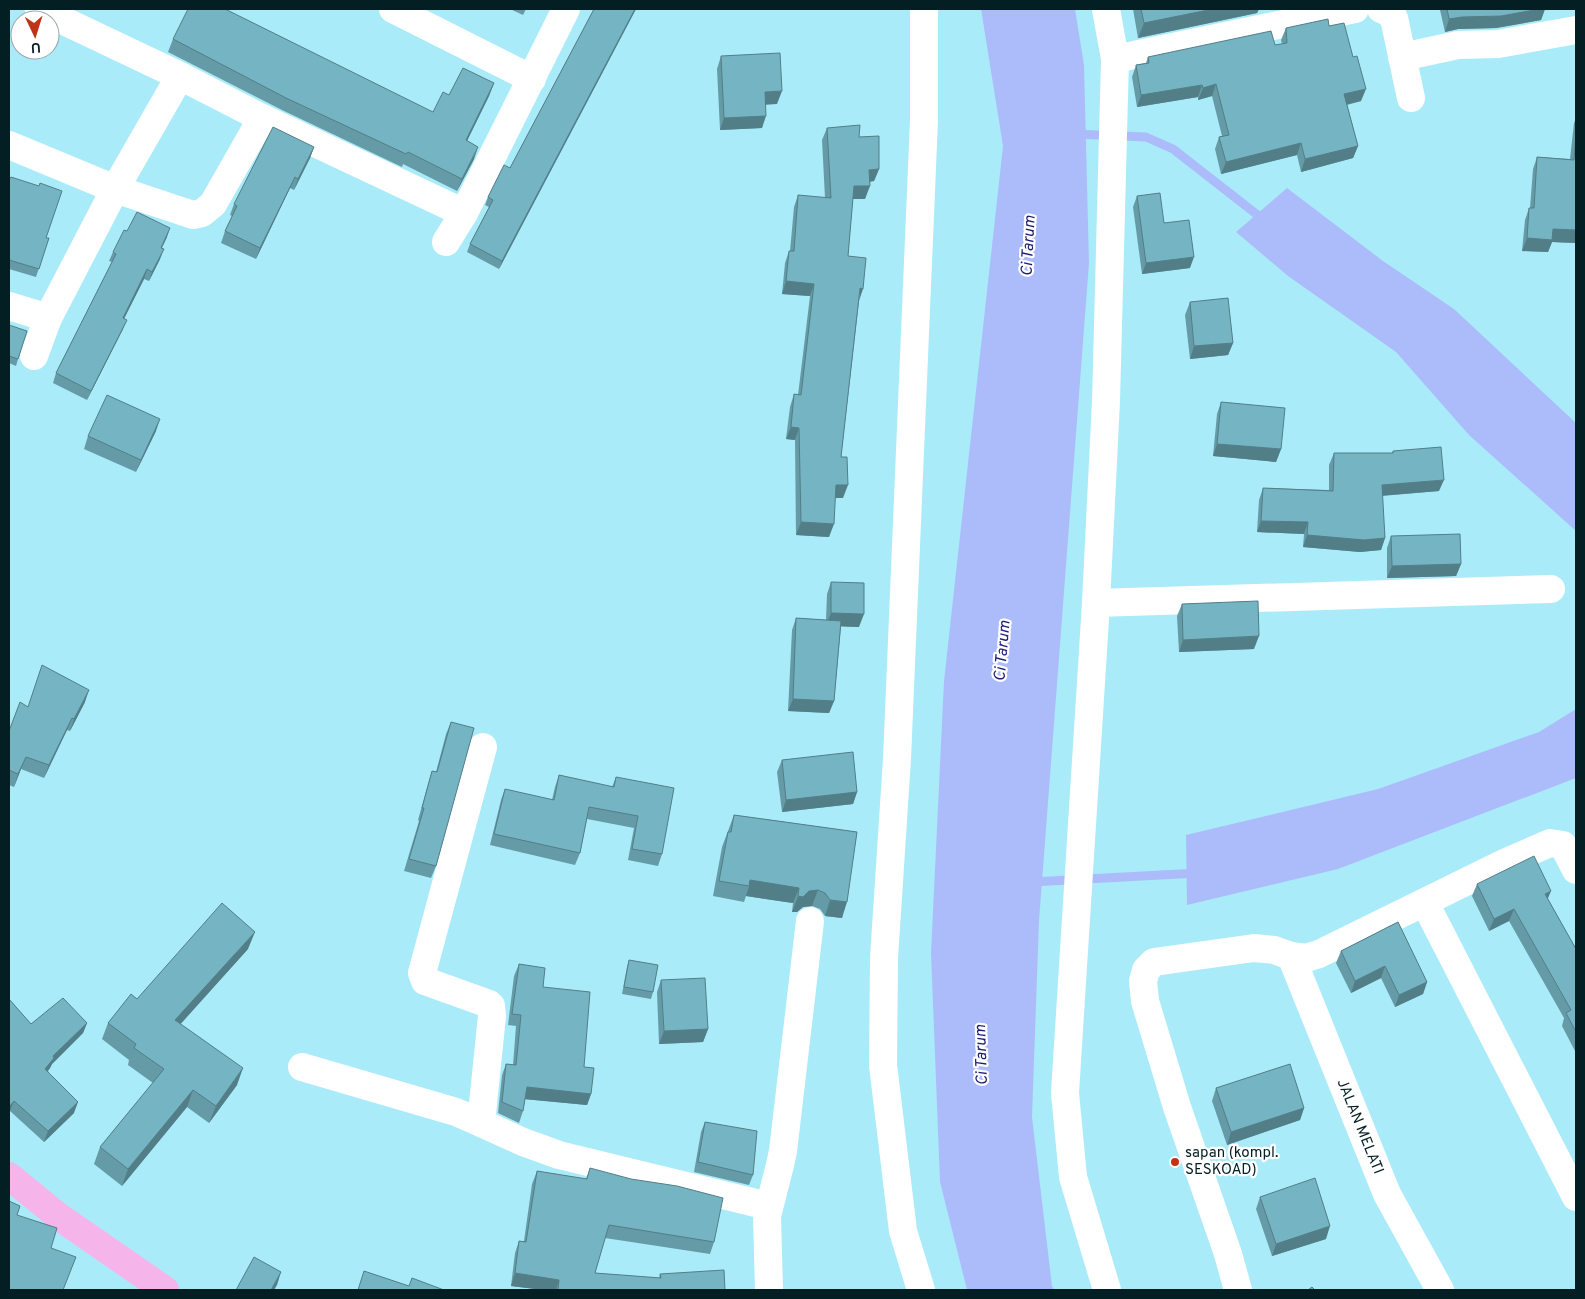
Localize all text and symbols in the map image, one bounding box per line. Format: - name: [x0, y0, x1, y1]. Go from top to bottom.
- north arrow: [10, 10, 60, 60]
- text: U: [30, 38, 41, 55]
- water label: Ci Tarum: [1017, 215, 1041, 277]
- water label: Ci Tarum: [990, 620, 1016, 682]
- water label: Ci Tarum: [971, 1024, 993, 1086]
- street label: JALAN MELATI: [1332, 1076, 1388, 1177]
- place label: sapan (kompl. SESKOAD): [1185, 1144, 1278, 1180]
- marker: sapan (kompl. SESKOAD): [1169, 1156, 1181, 1168]

